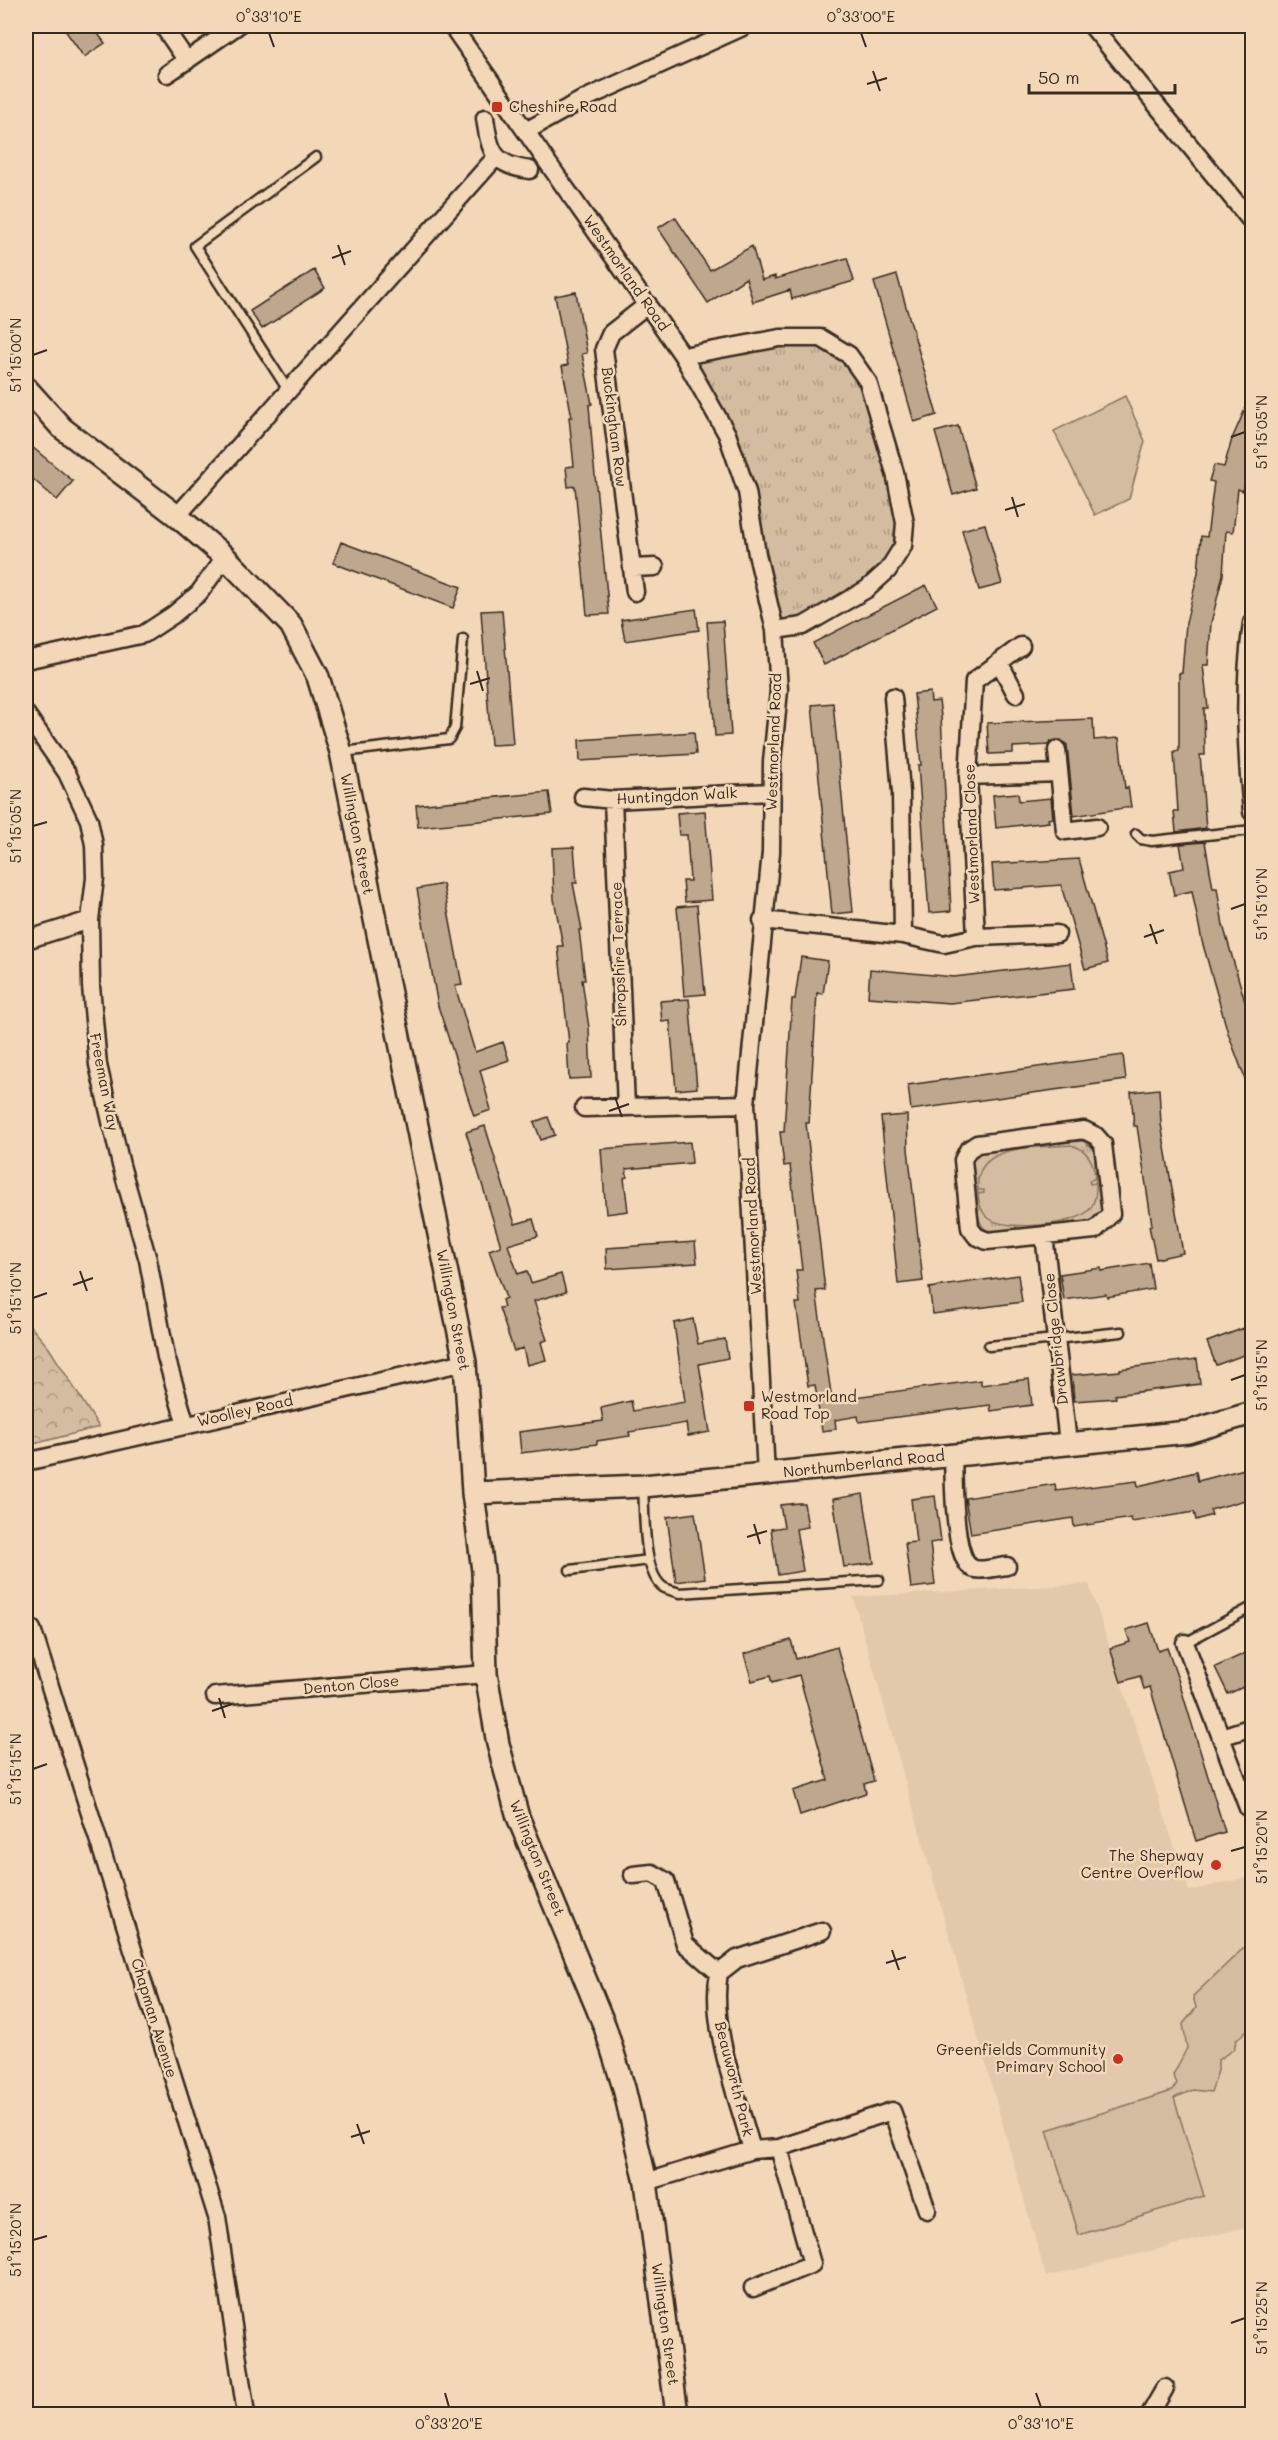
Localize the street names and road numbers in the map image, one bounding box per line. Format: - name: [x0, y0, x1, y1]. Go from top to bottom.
- street label: Westmorland Road: [579, 210, 675, 335]
- street label: Buckingham Row: [598, 366, 632, 488]
- street label: Westmorland Road: [761, 673, 785, 811]
- street label: Westmorland Close: [959, 764, 983, 905]
- street label: Willington Street: [336, 771, 380, 896]
- street label: Huntingdon Walk: [616, 782, 738, 808]
- street label: Shropshire Terrace: [605, 881, 631, 1027]
- street label: Freeman Way: [86, 1031, 124, 1133]
- street label: Westmorland Road: [738, 1157, 766, 1295]
- street label: Willington Street: [432, 1247, 476, 1372]
- street label: Drawbridge Close: [1038, 1272, 1072, 1406]
- street label: Woolley Road: [195, 1389, 295, 1431]
- street label: Northumberland Road: [782, 1445, 946, 1481]
- street label: Denton Close: [302, 1670, 400, 1698]
- street label: Willington Street: [506, 1797, 570, 1919]
- street label: Chapman Avenue: [127, 1955, 183, 2080]
- street label: Beauworth Park: [711, 2019, 759, 2138]
- street label: Willington Street: [648, 2261, 684, 2386]

